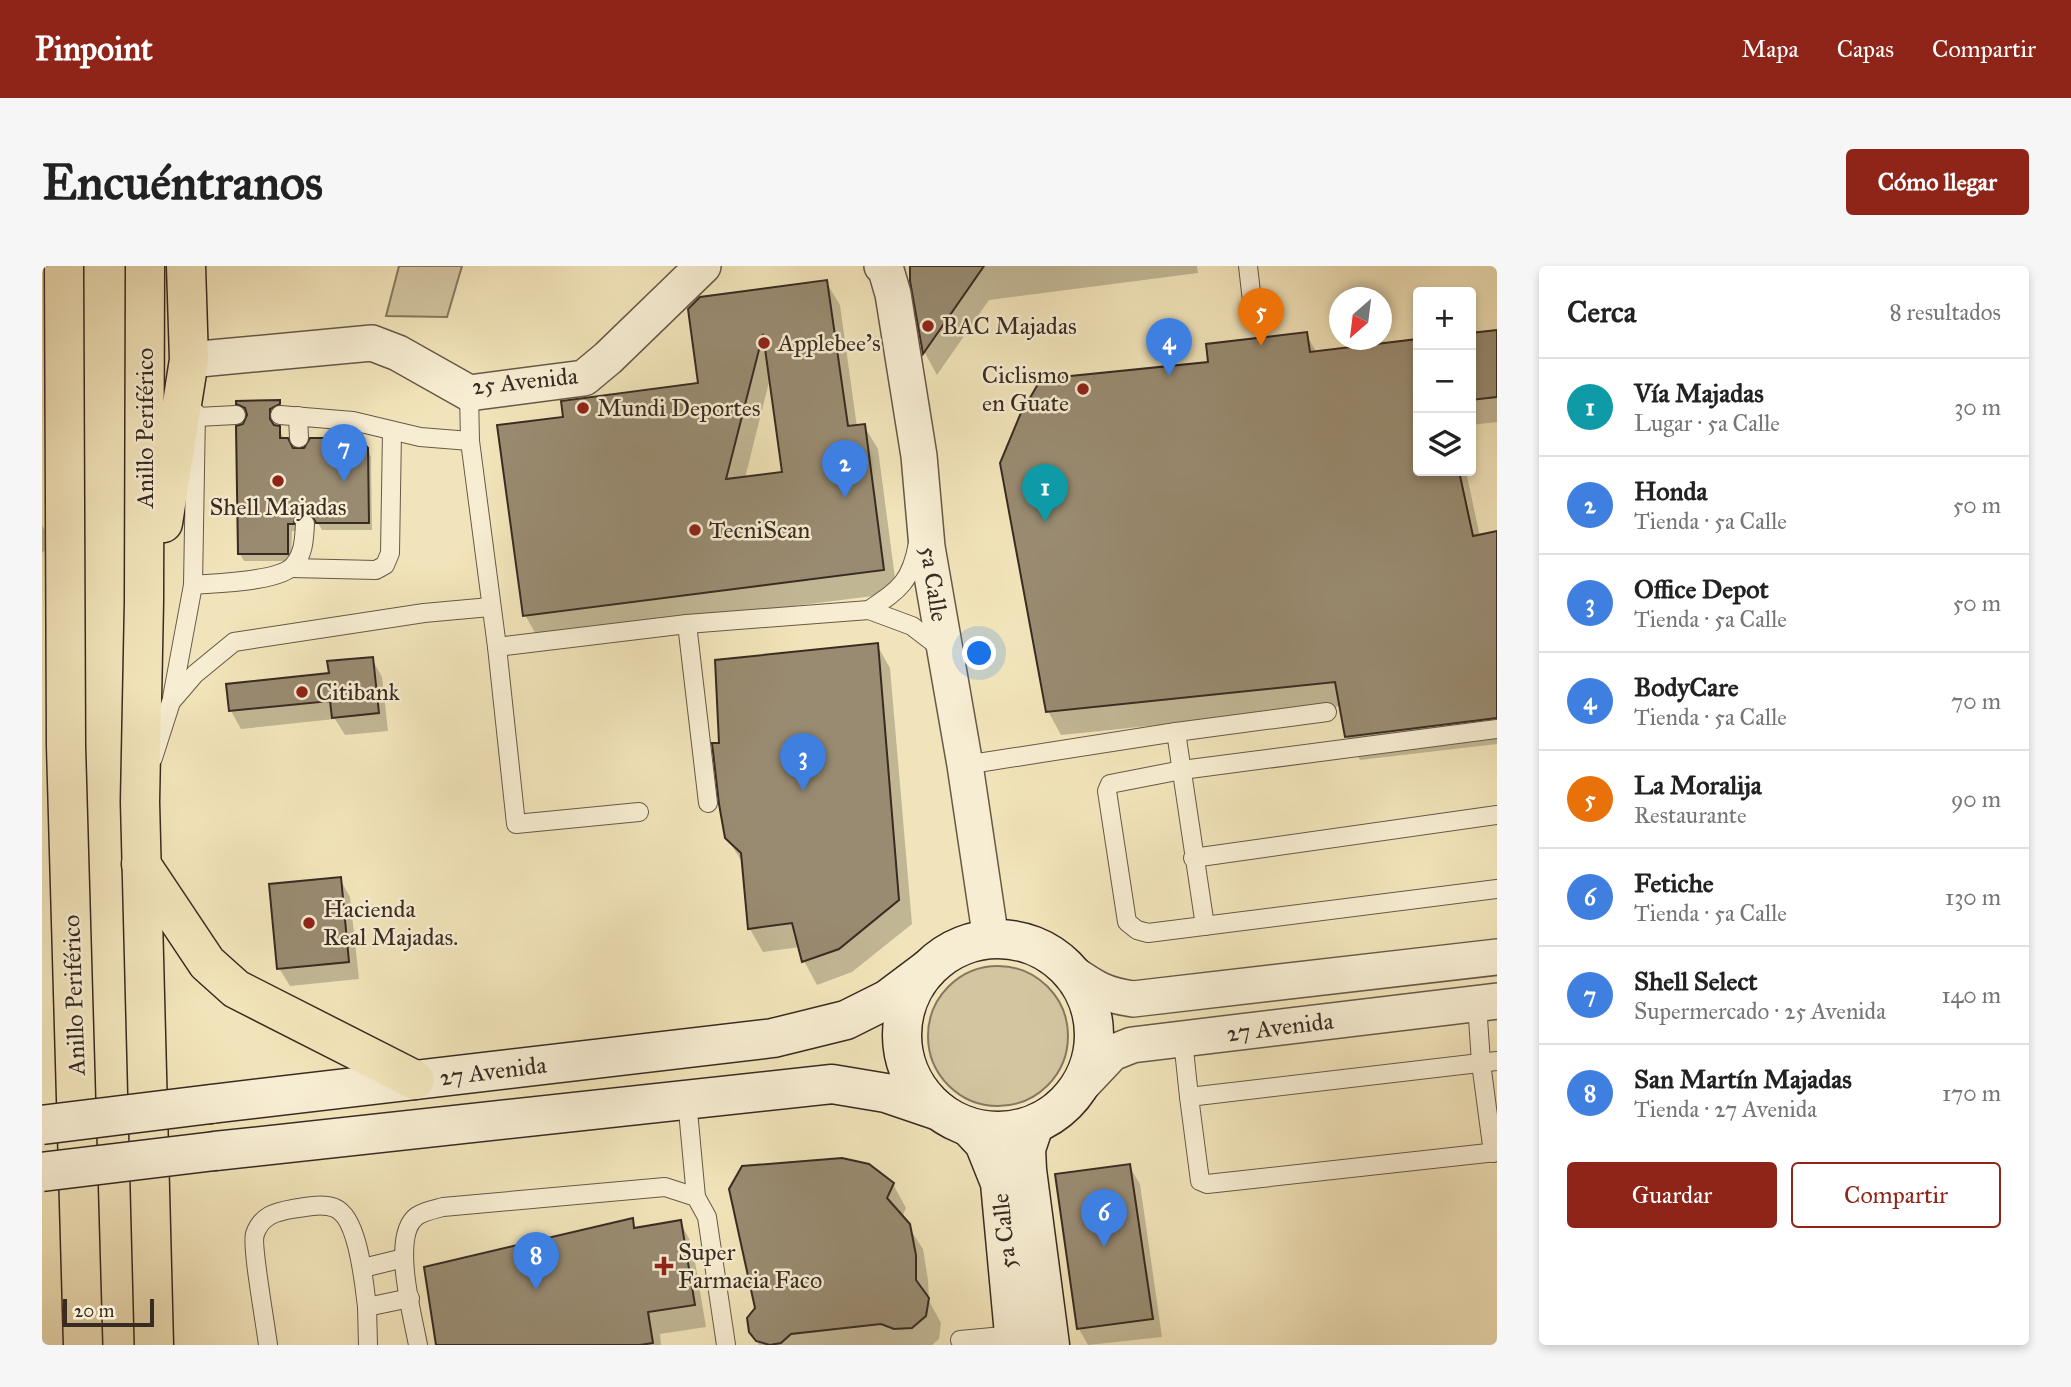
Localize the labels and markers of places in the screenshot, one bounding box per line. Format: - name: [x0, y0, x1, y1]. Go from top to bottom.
- pin: 5: [1238, 288, 1284, 346]
- place label: BAC Majadas: [942, 311, 1077, 341]
- marker: BAC Majadas: [920, 318, 936, 334]
- pin: 4: [1146, 318, 1192, 376]
- place label: Applebee's: [777, 328, 881, 358]
- marker: Applebee's: [756, 335, 772, 351]
- place label: Ciclismo en Guate: [982, 360, 1069, 418]
- marker: Ciclismo en Guate: [1075, 381, 1091, 397]
- place label: Mundi Deportes: [597, 393, 760, 423]
- marker: Mundi Deportes: [575, 400, 591, 416]
- pin: 7: [321, 424, 367, 482]
- pin: 2: [822, 440, 868, 498]
- pin: 1: [1022, 464, 1068, 522]
- marker: Shell Majadas: [270, 473, 286, 489]
- place label: Shell Majadas: [209, 492, 347, 522]
- place label: TecniScan: [709, 515, 810, 545]
- marker: TecniScan: [687, 522, 703, 538]
- place label: Citibank: [316, 677, 401, 707]
- marker: Citibank: [294, 684, 310, 700]
- pin: 3: [780, 733, 826, 791]
- place label: Hacienda Real Majadas.: [323, 894, 458, 952]
- marker: Hacienda Real Majadas.: [301, 915, 317, 931]
- pin: 6: [1081, 1189, 1127, 1247]
- pin: 8: [513, 1232, 559, 1290]
- place label: Super Farmacia Faco: [678, 1237, 822, 1295]
- marker: Super Farmacia Faco: [656, 1258, 672, 1274]

